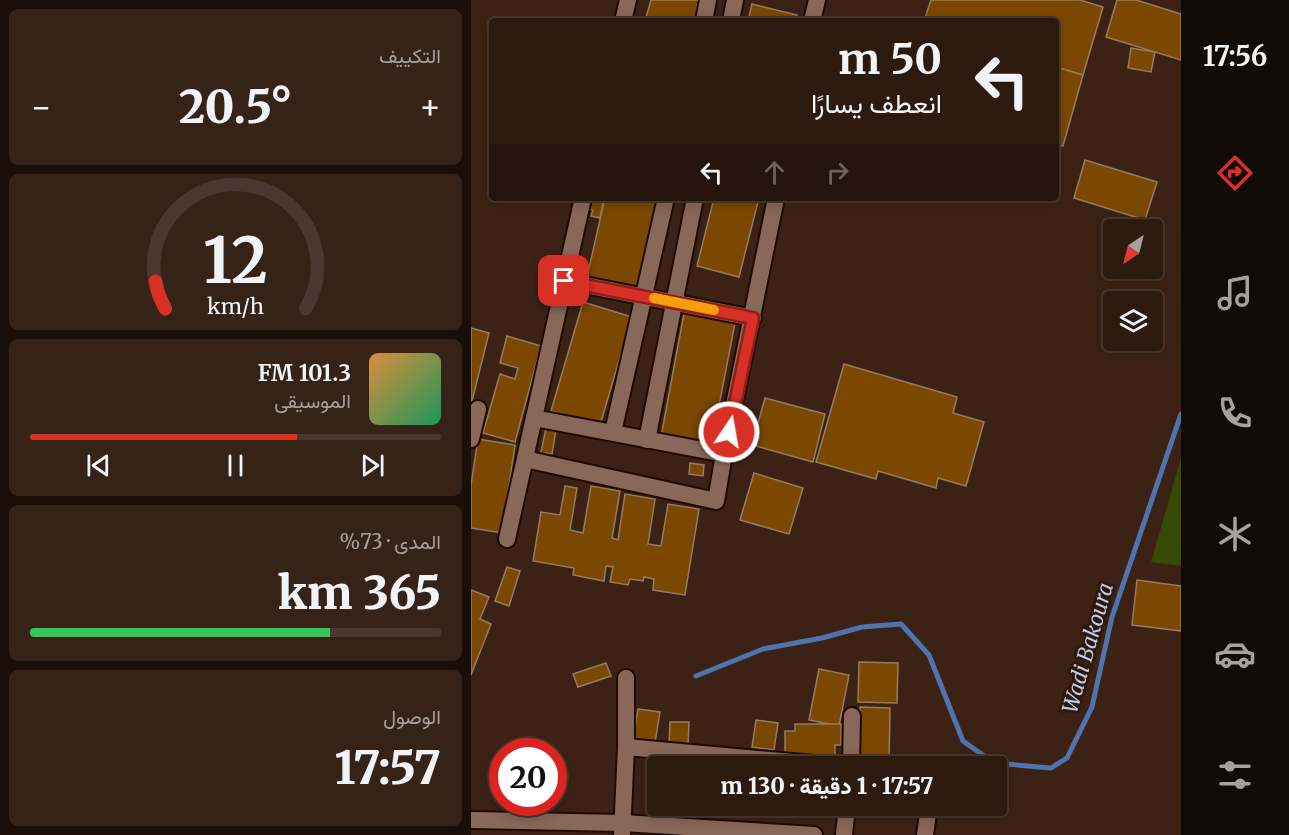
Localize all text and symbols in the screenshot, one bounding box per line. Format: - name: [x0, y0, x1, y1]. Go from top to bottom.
- text: 50 m: [838, 33, 942, 85]
- text: 17:56: [1203, 39, 1267, 73]
- icon: left: [963, 42, 1041, 120]
- text: التكييف: [379, 43, 441, 68]
- text: 20.5°: [179, 79, 292, 135]
- text: انعطف يسارًا: [811, 86, 942, 120]
- text: −: [30, 87, 52, 128]
- text: +: [419, 87, 441, 128]
- icon: directions: [1214, 152, 1256, 194]
- icon: left: [695, 156, 728, 189]
- icon: ahead: [758, 156, 791, 189]
- icon: right: [821, 156, 854, 189]
- north arrow: [1103, 219, 1163, 279]
- map controls: [1103, 219, 1163, 351]
- text: 12: [203, 222, 268, 300]
- pin: [538, 255, 589, 306]
- icon: arrive: [547, 264, 580, 297]
- icon: music: [1214, 272, 1256, 314]
- button: layers: [1103, 291, 1163, 351]
- text: km/h: [207, 294, 264, 321]
- text: 101.3 FM: [258, 359, 351, 387]
- text: الموسيقى: [274, 388, 351, 413]
- icon: phone: [1214, 392, 1256, 434]
- position arrow: [697, 400, 761, 464]
- icon: previous: [82, 449, 115, 482]
- icon: pause: [219, 449, 252, 482]
- icon: next: [356, 449, 389, 482]
- icon: climate: [1214, 513, 1256, 555]
- text: المدى · 73%: [339, 529, 441, 554]
- text: 365 km: [278, 565, 441, 621]
- water label: Wadi Bakoura: [1056, 580, 1119, 716]
- icon: car: [1214, 633, 1256, 675]
- text: الوصول: [383, 704, 441, 729]
- speed limit sign: 20: [489, 738, 567, 816]
- text: 17:57: [335, 740, 441, 796]
- icon: filters: [1214, 754, 1256, 796]
- text: 17:57 · 1 دقيقة · 130 m: [720, 772, 934, 800]

